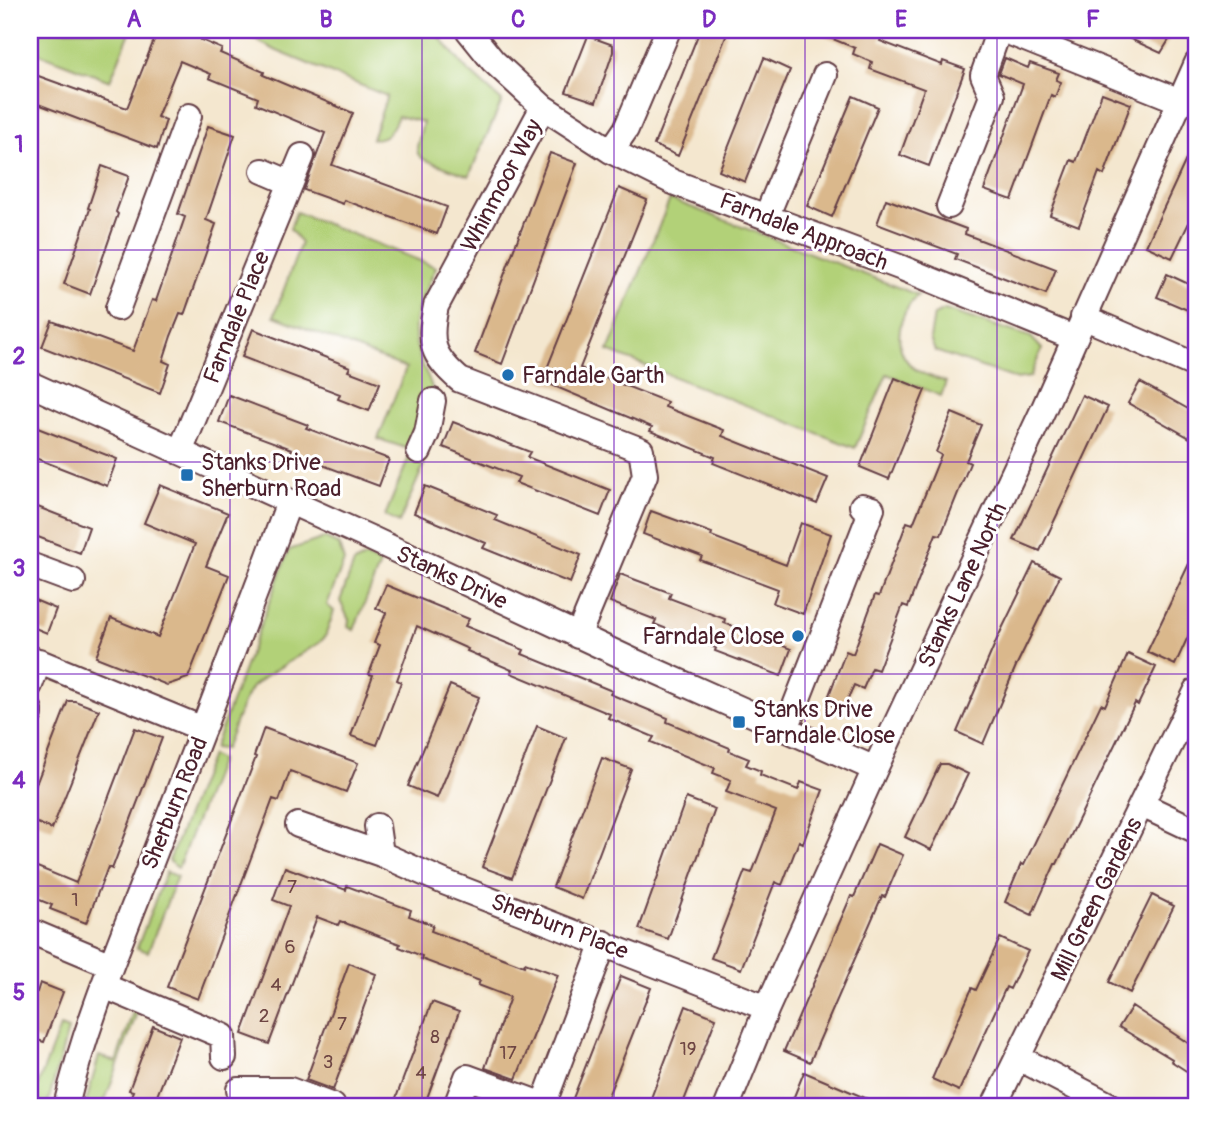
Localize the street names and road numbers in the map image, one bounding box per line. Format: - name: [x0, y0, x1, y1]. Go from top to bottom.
- street label: Whinmoor Way: [454, 114, 549, 257]
- street label: Farndale Approach: [715, 186, 892, 277]
- street label: Farndale Place: [197, 246, 276, 388]
- street label: Stanks Lane North: [911, 498, 1013, 672]
- street label: Stanks Drive: [391, 539, 513, 616]
- street label: Sherburn Road: [135, 733, 214, 874]
- street label: Mill Green Gardens: [1044, 813, 1149, 986]
- street label: Sherburn Place: [487, 887, 633, 966]

